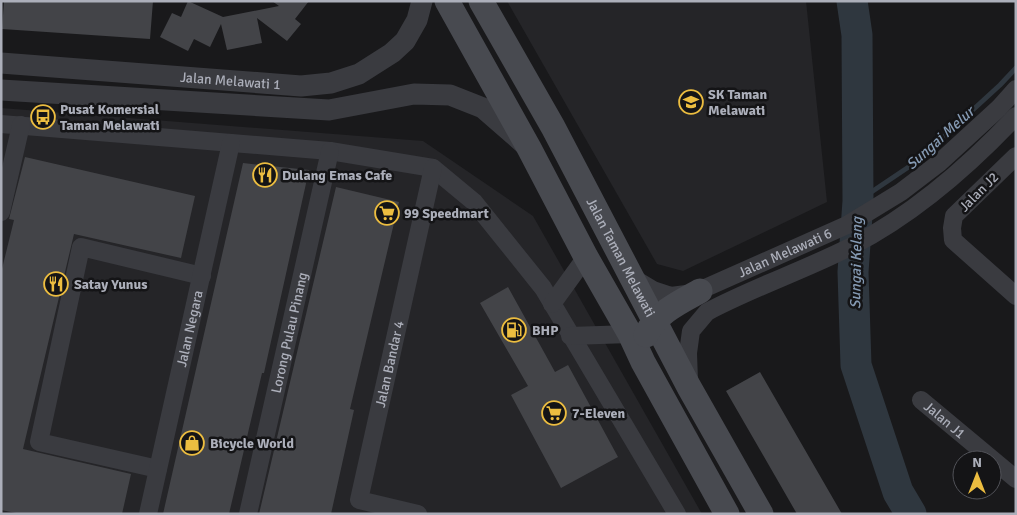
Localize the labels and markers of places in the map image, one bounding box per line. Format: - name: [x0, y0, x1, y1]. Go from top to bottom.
- place label: SK Taman Melawati: [708, 86, 767, 119]
- school or university icon: SK Taman Melawati: [678, 89, 704, 115]
- place label: Pusat Komersial Taman Melawati: [60, 101, 160, 134]
- bus stop icon: Pusat Komersial Taman Melawati: [30, 104, 56, 130]
- restaurant icon: Dulang Emas Cafe: [252, 162, 278, 188]
- place label: Dulang Emas Cafe: [282, 167, 392, 184]
- supermarket icon: 99 Speedmart: [374, 200, 400, 226]
- place label: 99 Speedmart: [404, 205, 490, 222]
- restaurant icon: Satay Yunus: [43, 271, 69, 297]
- place label: Satay Yunus: [74, 276, 147, 293]
- fuel station icon: BHP: [501, 317, 527, 343]
- place label: BHP: [532, 322, 558, 339]
- supermarket icon: 7-Eleven: [541, 400, 567, 426]
- place label: 7-Eleven: [572, 405, 625, 422]
- shop icon: Bicycle World: [179, 430, 205, 456]
- place label: Bicycle World: [210, 435, 294, 452]

